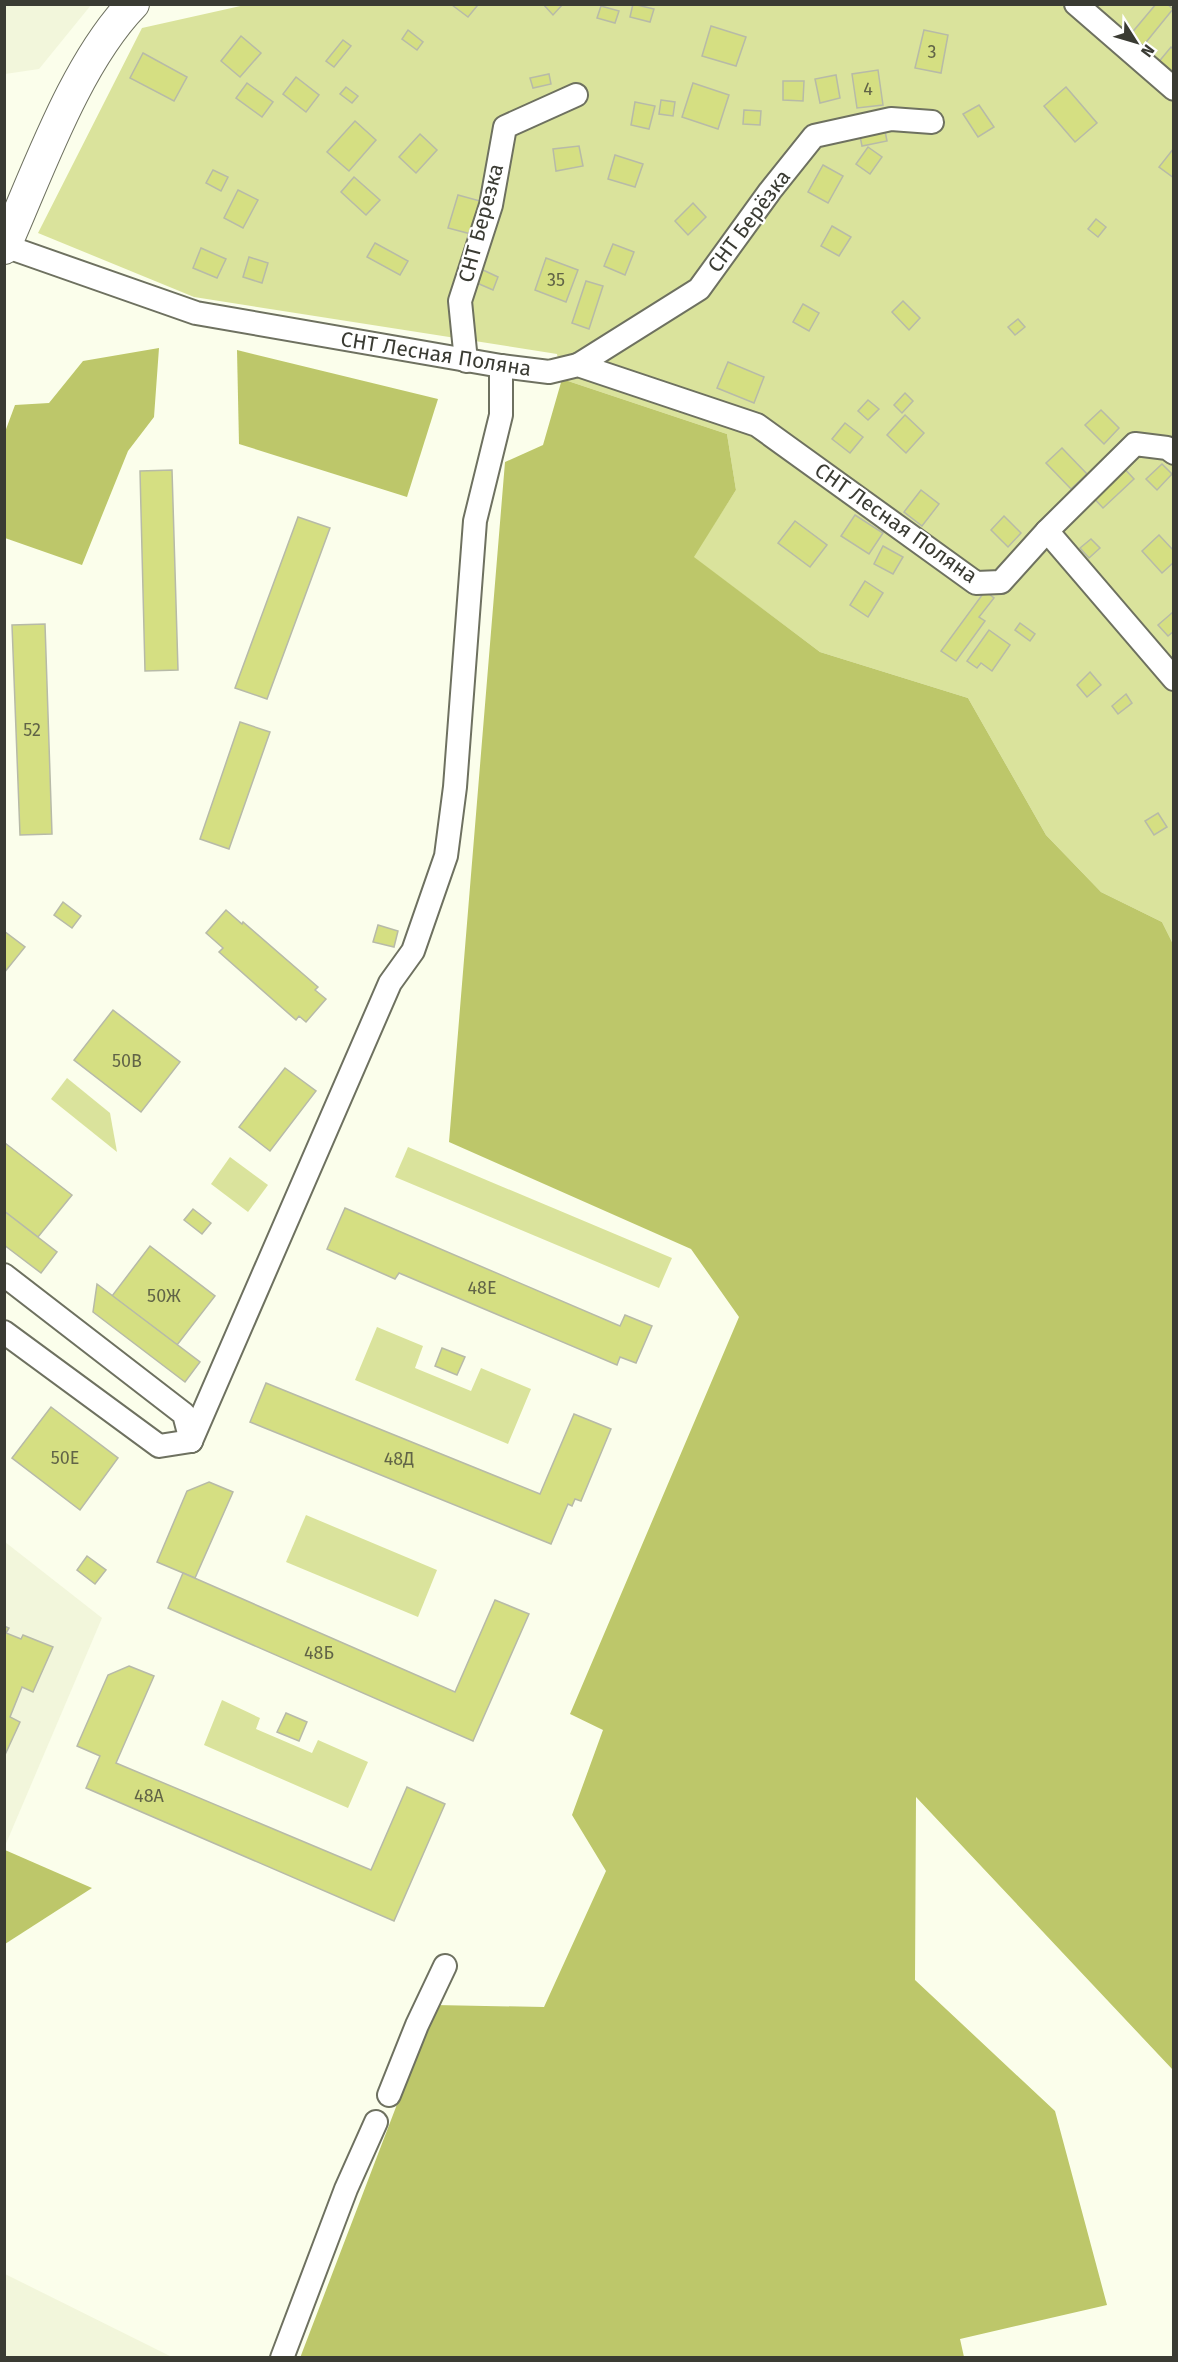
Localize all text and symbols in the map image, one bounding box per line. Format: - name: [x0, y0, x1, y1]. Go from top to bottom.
- north arrow: [1106, 12, 1166, 72]
- house number: 3: [928, 41, 936, 63]
- text: N: [1137, 41, 1158, 61]
- house number: 4: [863, 78, 873, 100]
- street label: СНТ Березка: [453, 161, 509, 285]
- street label: СНТ Берёзка: [702, 164, 796, 278]
- house number: 35: [547, 269, 565, 291]
- street label: СНТ Лесная Поляна: [339, 326, 533, 382]
- street label: СНТ Лесная Поляна: [810, 457, 982, 589]
- house number: 52: [23, 719, 41, 741]
- house number: 50В: [112, 1050, 142, 1072]
- house number: 48Е: [467, 1277, 497, 1299]
- house number: 50Ж: [147, 1285, 181, 1307]
- house number: 50Е: [51, 1447, 79, 1469]
- house number: 48Д: [384, 1448, 414, 1470]
- house number: 48Б: [304, 1642, 334, 1664]
- house number: 48А: [134, 1785, 165, 1807]

